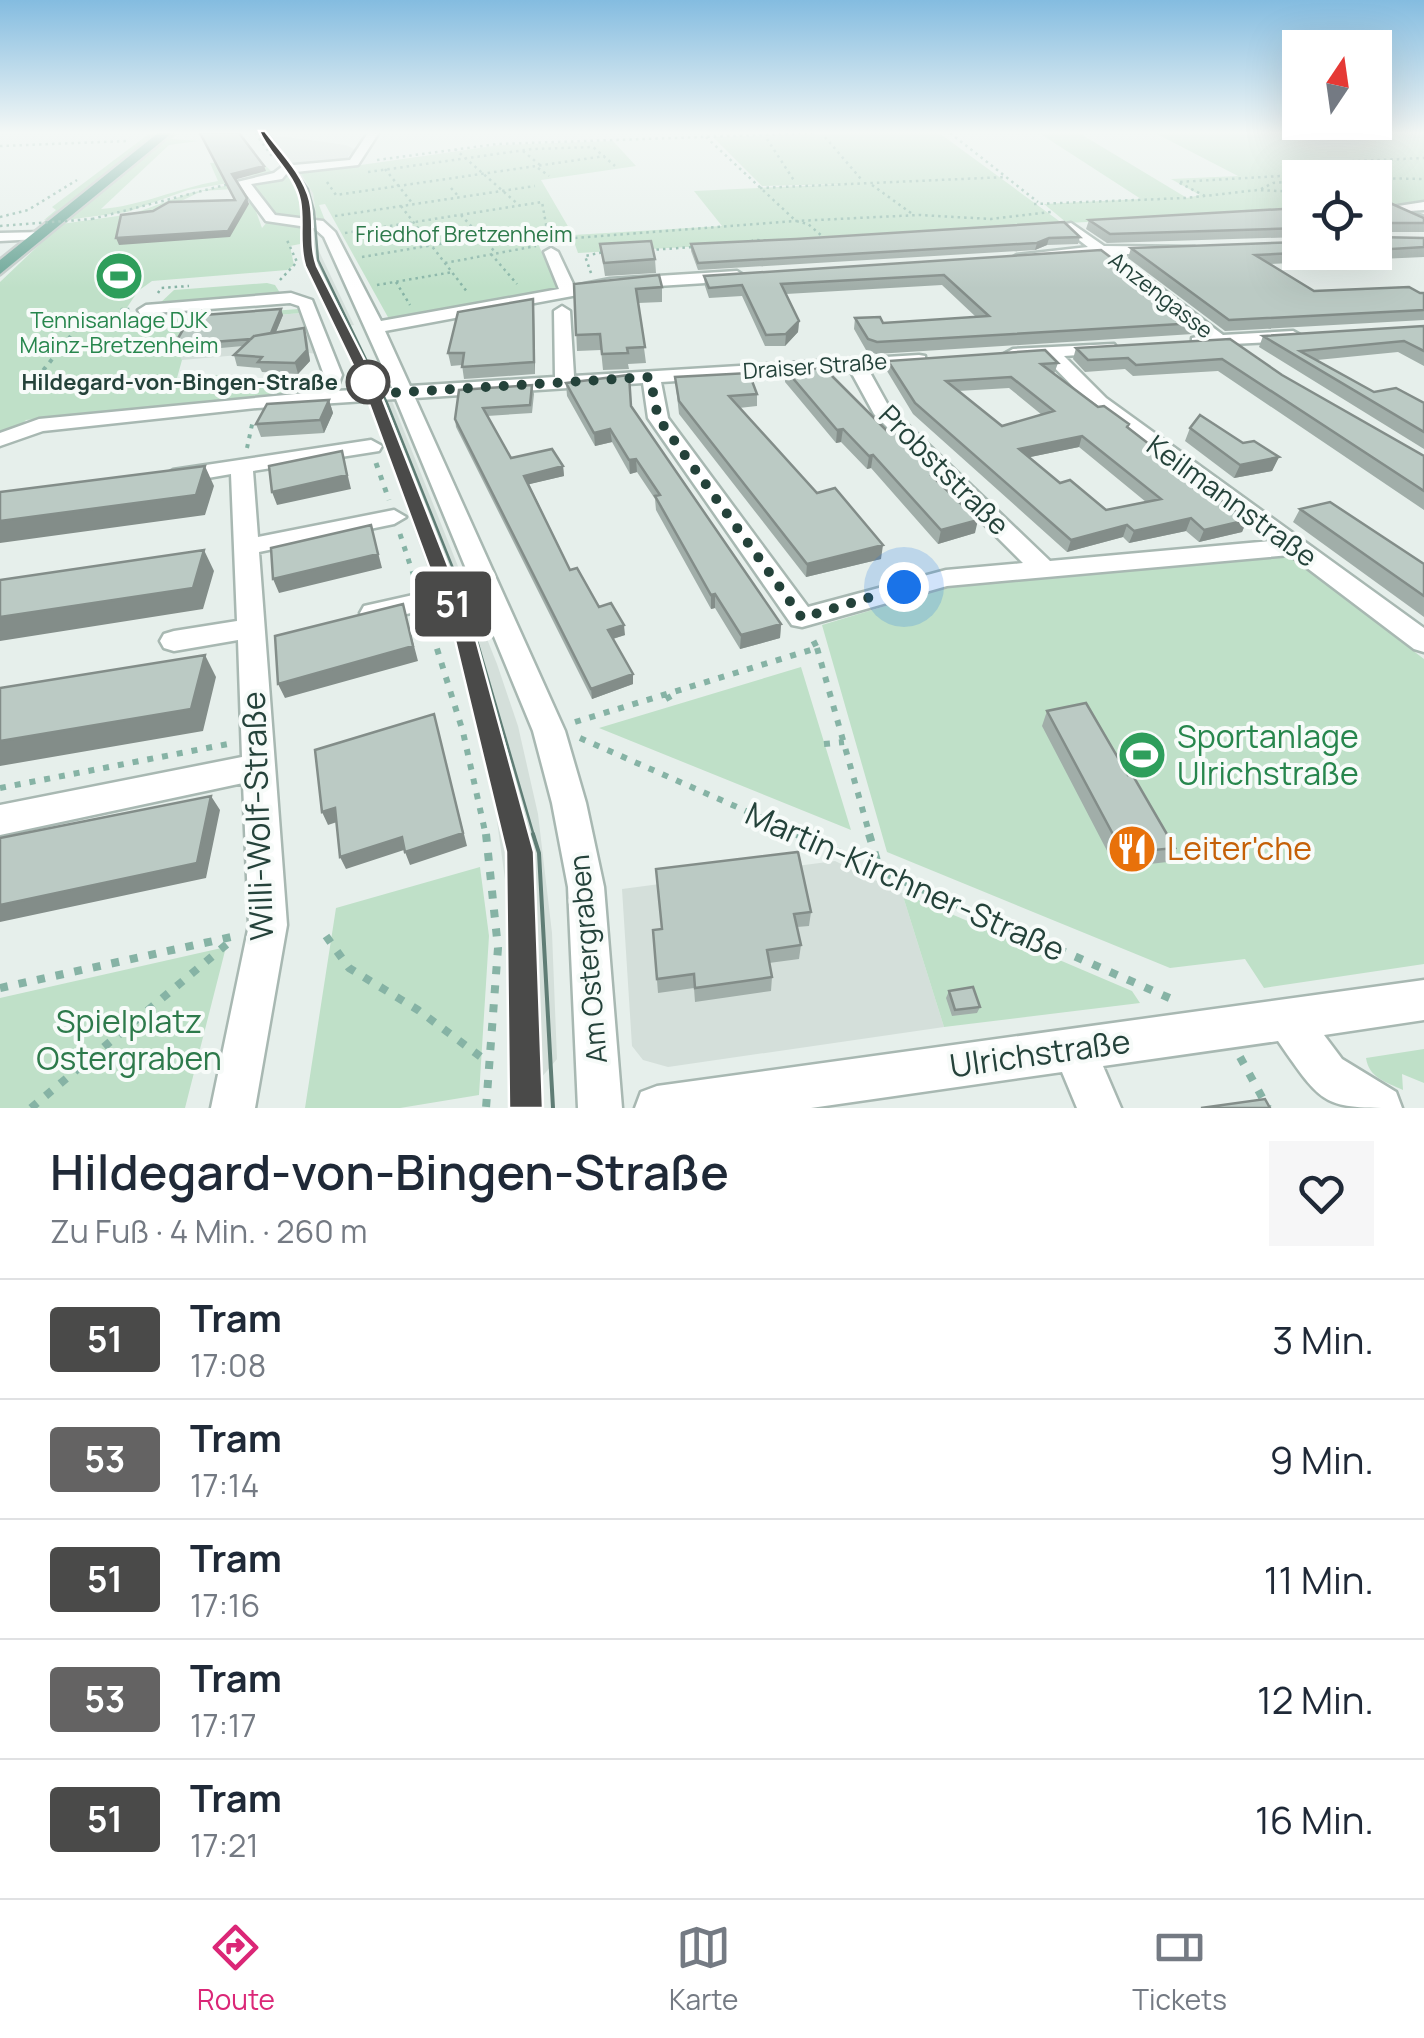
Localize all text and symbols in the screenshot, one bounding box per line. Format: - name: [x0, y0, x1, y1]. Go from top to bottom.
- north arrow: [1282, 30, 1392, 140]
- map controls: [1282, 30, 1392, 270]
- button: locate: [1282, 160, 1392, 270]
- park label: Friedhof Bretzenheim: [355, 219, 573, 249]
- street label: Anzengasse: [1103, 245, 1219, 345]
- sports icon: Tennisanlage DJK Mainz-Bretzenheim: [93, 250, 145, 302]
- place label: Tennisanlage DJK Mainz-Bretzenheim: [20, 305, 218, 360]
- street label: Draiser Straße: [742, 346, 888, 386]
- marker: Hildegard-von-Bingen-Straße: [347, 361, 389, 403]
- place label: Hildegard-von-Bingen-Straße: [21, 367, 338, 397]
- street label: Probststraße: [871, 396, 1018, 543]
- street label: Keilmannstraße: [1140, 426, 1325, 575]
- your location: [879, 562, 929, 612]
- line badge: 51: [408, 572, 498, 636]
- text: 51: [435, 580, 471, 628]
- street label: Willi-Wolf-Straße: [231, 691, 283, 941]
- place label: Sportanlage Ulrichstraße: [1177, 714, 1359, 795]
- sports icon: Sportanlage Ulrichstraße: [1116, 729, 1168, 781]
- street label: Martin-Kirchner-Straße: [739, 791, 1072, 971]
- restaurant icon: Leiter'che: [1106, 823, 1158, 875]
- place label: Leiter'che: [1167, 826, 1312, 870]
- street label: Am Ostergraben: [559, 853, 615, 1065]
- park label: Spielplatz Ostergraben: [36, 999, 222, 1080]
- street label: Ulrichstraße: [947, 1019, 1133, 1087]
- text: Hildegard-von-Bingen-Straße: [50, 1139, 729, 1204]
- button: heart: [1269, 1141, 1374, 1246]
- text: Zu Fuß · 4 Min. · 260 m: [50, 1209, 367, 1253]
- text: Tram: [190, 1291, 282, 1343]
- text: 3 Min.: [1272, 1313, 1374, 1365]
- text: 51: [87, 1315, 123, 1363]
- text: 17:08: [190, 1343, 266, 1387]
- text: Tram: [190, 1411, 282, 1463]
- text: 9 Min.: [1270, 1433, 1374, 1485]
- text: 53: [85, 1435, 125, 1483]
- text: 17:14: [190, 1463, 259, 1507]
- text: Tram: [190, 1531, 282, 1583]
- text: 11 Min.: [1264, 1553, 1374, 1605]
- text: 51: [87, 1555, 123, 1603]
- text: 17:16: [190, 1583, 260, 1627]
- text: Tram: [190, 1651, 282, 1703]
- text: 12 Min.: [1257, 1673, 1374, 1725]
- text: 53: [85, 1675, 125, 1723]
- text: 17:17: [190, 1703, 257, 1747]
- text: Tram: [190, 1771, 282, 1823]
- text: 16 Min.: [1255, 1793, 1374, 1845]
- text: 51: [87, 1795, 123, 1843]
- text: 17:21: [190, 1823, 259, 1867]
- tab: Route: [197, 1920, 275, 2018]
- tab: Karte: [669, 1920, 738, 2018]
- tab: Tickets: [1132, 1920, 1227, 2018]

